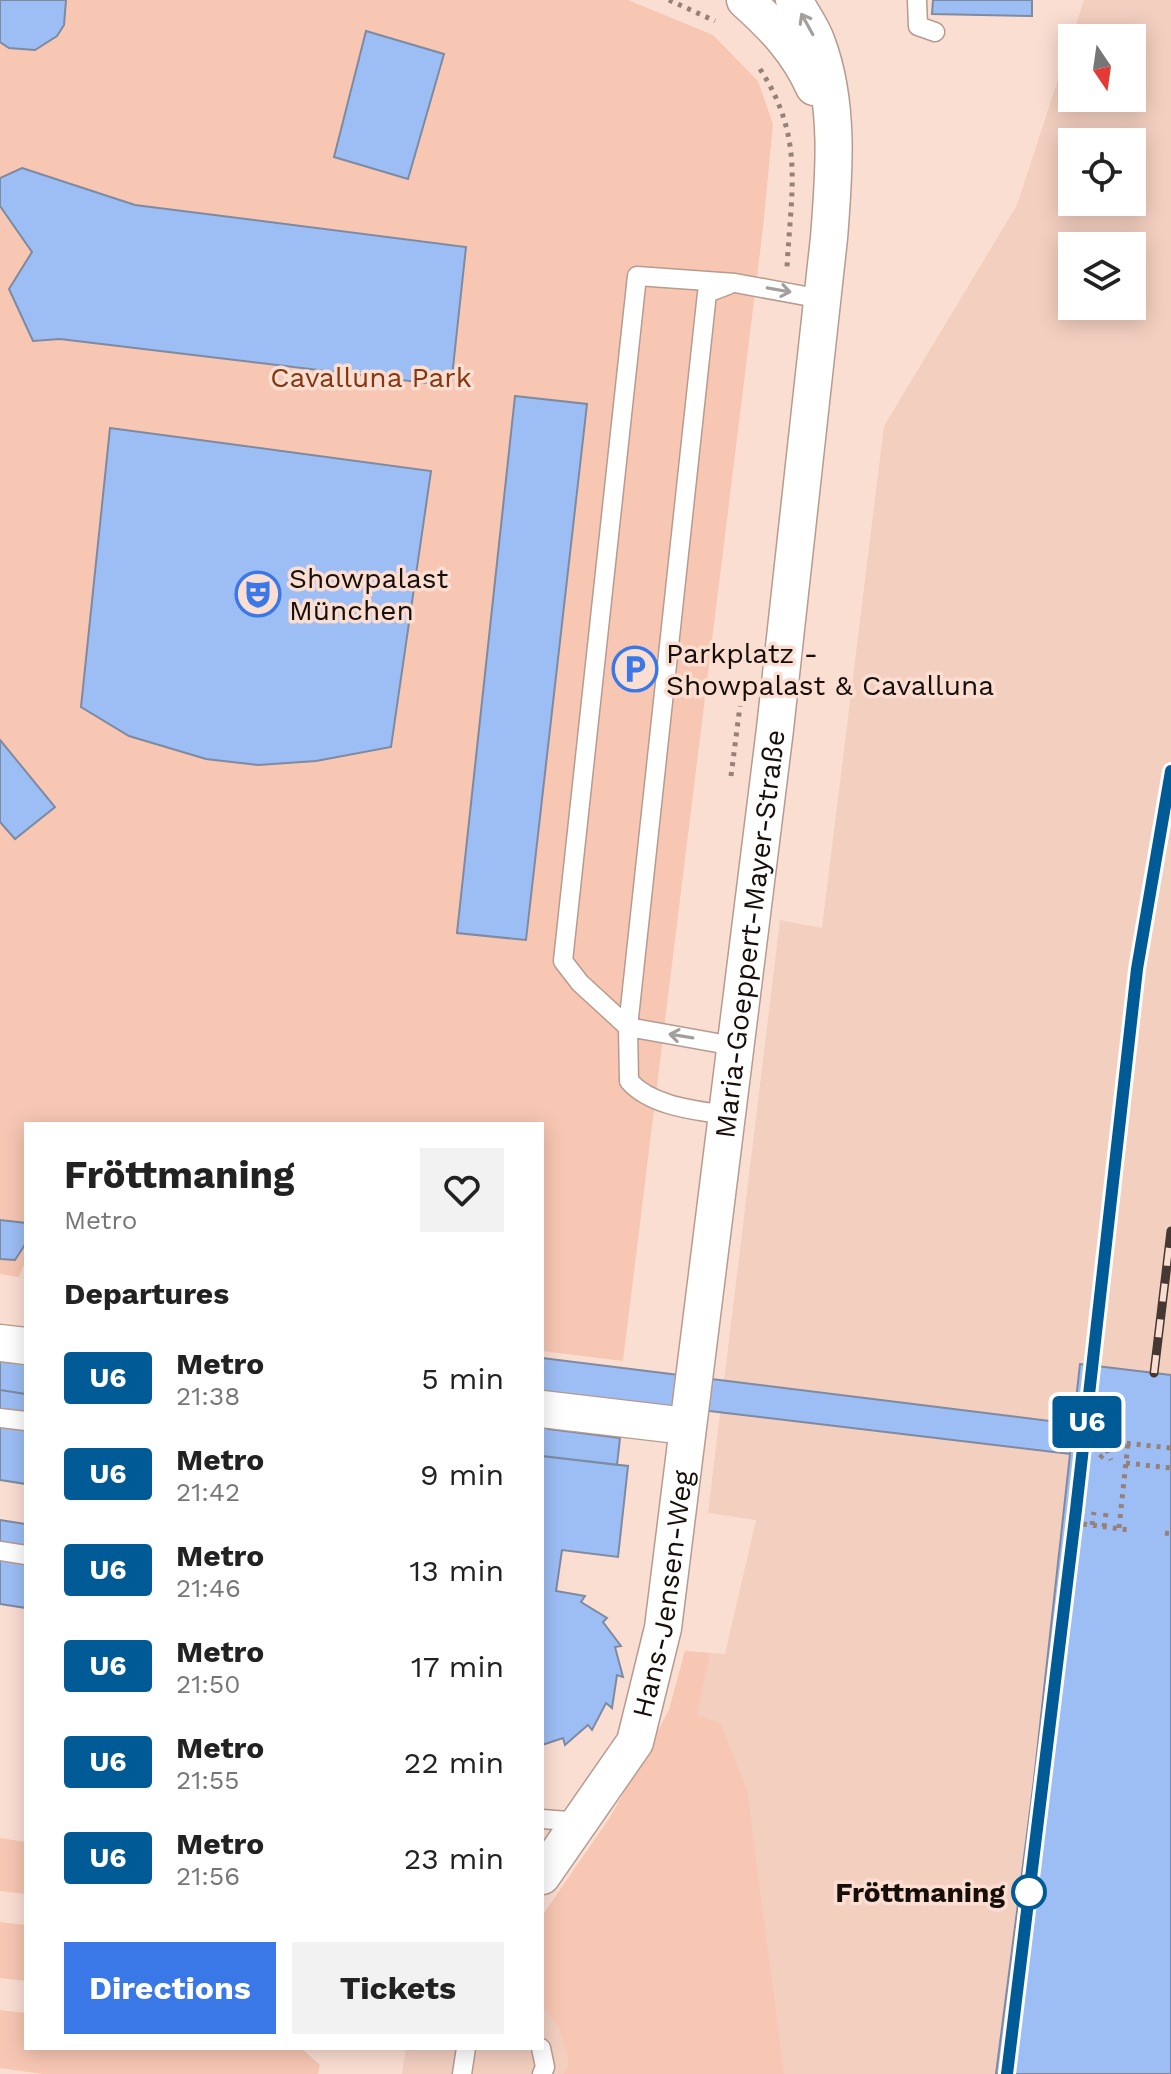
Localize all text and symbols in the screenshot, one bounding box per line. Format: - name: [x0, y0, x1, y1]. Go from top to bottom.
- one-way arrow: [799, 13, 815, 36]
- north arrow: [1058, 24, 1146, 112]
- map controls: [1058, 24, 1146, 320]
- button: locate: [1058, 128, 1146, 216]
- button: layers: [1058, 232, 1146, 320]
- one-way arrow: [765, 283, 791, 298]
- park label: Cavalluna Park: [270, 361, 472, 394]
- place label: Showpalast München: [289, 562, 449, 627]
- theatre icon: Showpalast München: [234, 570, 282, 618]
- place label: Parkplatz - Showpalast & Cavalluna: [666, 637, 994, 702]
- parking icon: Parkplatz - Showpalast & Cavalluna: [611, 645, 659, 693]
- street label: Maria-Goeppert-Mayer-Straße: [708, 728, 791, 1140]
- one-way arrow: [669, 1028, 694, 1043]
- button: heart: [420, 1148, 504, 1232]
- text: Fröttmaning: [64, 1153, 294, 1197]
- text: Metro: [64, 1205, 137, 1235]
- text: Departures: [64, 1276, 229, 1311]
- text: Metro: [176, 1346, 264, 1381]
- text: U6: [89, 1361, 127, 1394]
- text: 5 min: [421, 1361, 504, 1396]
- text: 21:38: [176, 1381, 240, 1411]
- line badge: U6: [1051, 1396, 1123, 1448]
- text: U6: [1068, 1405, 1106, 1438]
- text: Metro: [176, 1442, 264, 1477]
- text: U6: [89, 1457, 127, 1490]
- text: 9 min: [420, 1457, 504, 1492]
- street label: Hans-Jensen-Weg: [625, 1468, 699, 1721]
- text: 21:42: [176, 1477, 240, 1507]
- text: Metro: [176, 1538, 264, 1573]
- text: U6: [89, 1553, 127, 1586]
- text: 13 min: [409, 1553, 504, 1588]
- text: 21:46: [176, 1573, 241, 1603]
- text: Metro: [176, 1634, 264, 1669]
- text: U6: [89, 1649, 127, 1682]
- text: 17 min: [411, 1649, 504, 1684]
- text: 21:50: [176, 1669, 240, 1699]
- text: Metro: [176, 1730, 264, 1765]
- text: U6: [89, 1745, 127, 1778]
- text: 22 min: [404, 1745, 504, 1780]
- text: 21:55: [176, 1765, 239, 1795]
- text: Metro: [176, 1826, 264, 1861]
- text: U6: [89, 1841, 127, 1874]
- text: 23 min: [404, 1841, 504, 1876]
- text: 21:56: [176, 1861, 240, 1891]
- marker: Fröttmaning: [1012, 1875, 1046, 1909]
- place label: Fröttmaning: [835, 1876, 1005, 1909]
- button: Directions: [64, 1942, 276, 2034]
- button: Tickets: [292, 1942, 504, 2034]

